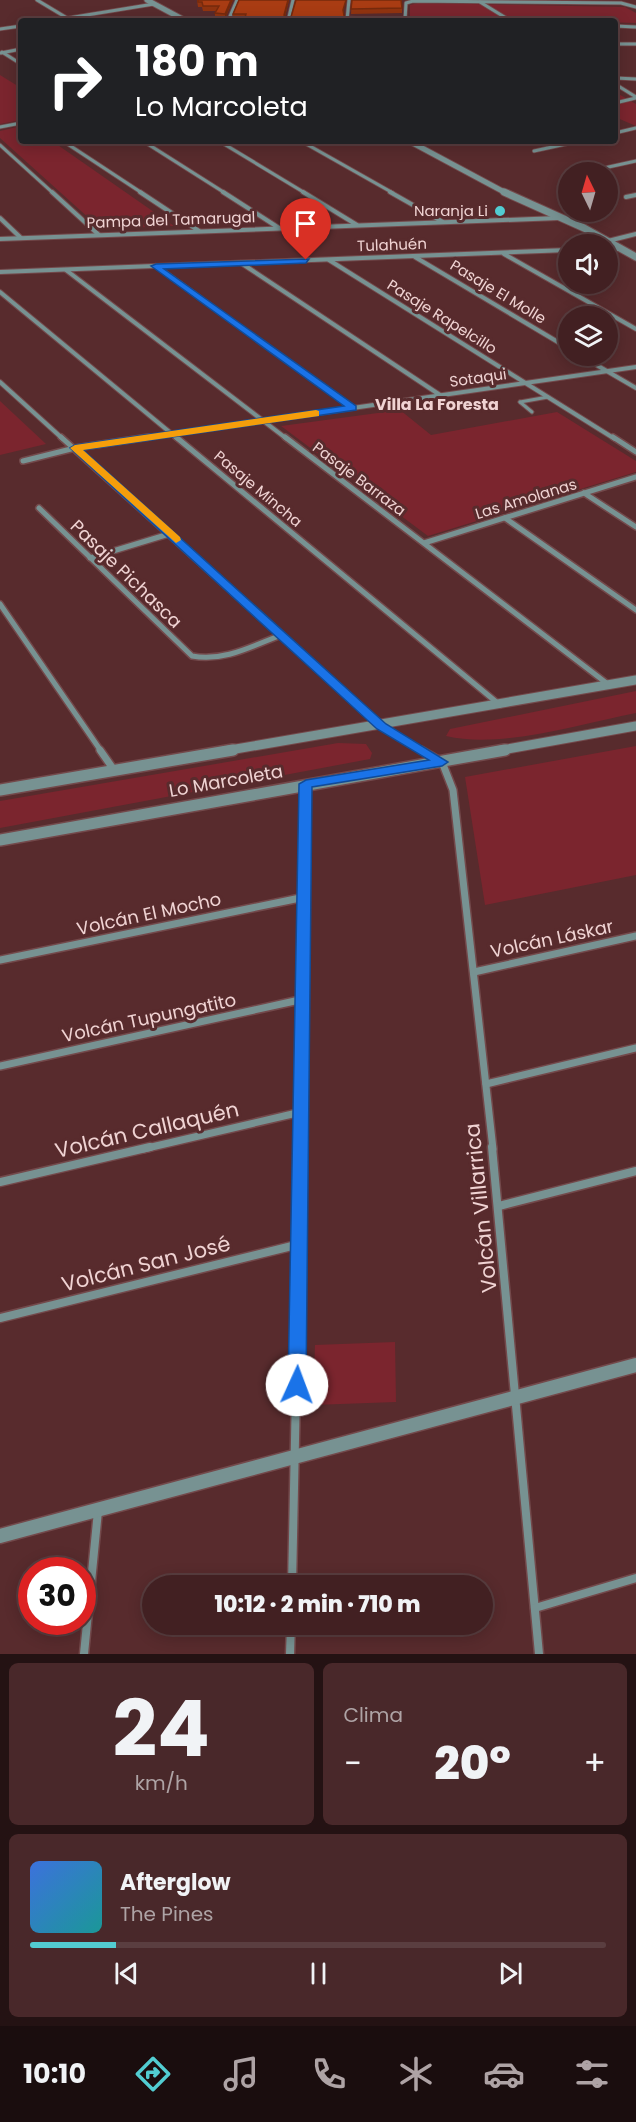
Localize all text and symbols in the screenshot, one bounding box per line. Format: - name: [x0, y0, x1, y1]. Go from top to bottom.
- text: 180 m: [135, 32, 259, 91]
- icon: right: [36, 42, 114, 120]
- text: Lo Marcoleta: [135, 88, 308, 125]
- north arrow: [558, 162, 618, 222]
- map controls: [558, 162, 618, 366]
- pin: [280, 198, 331, 260]
- place label: Naranja Li: [414, 200, 488, 221]
- marker: Naranja Li: [493, 204, 507, 218]
- street label: Pampa del Tamarugal: [86, 206, 256, 233]
- icon: arrive: [289, 207, 322, 240]
- street label: Tulahuén: [357, 233, 427, 256]
- button: sound: [558, 234, 618, 294]
- street label: Pasaje El Molle: [446, 255, 550, 328]
- street label: Pasaje Rapelcillo: [383, 274, 501, 359]
- button: layers: [558, 306, 618, 366]
- street label: Sotaqui: [448, 363, 508, 392]
- district label: Villa La Foresta: [375, 393, 499, 416]
- street label: Pasaje Barraza: [308, 437, 410, 521]
- street label: Pasaje Mincha: [210, 446, 307, 532]
- street label: Las Amolanas: [473, 473, 579, 524]
- street label: Pasaje Pichasca: [65, 514, 188, 634]
- street label: Lo Marcoleta: [167, 758, 285, 803]
- street label: Volcán El Mocho: [74, 886, 223, 941]
- street label: Volcán Láskar: [488, 913, 616, 964]
- street label: Volcán Tupungatito: [60, 987, 238, 1048]
- street label: Volcán Callaquén: [52, 1094, 242, 1165]
- street label: Volcán Villarrica: [457, 1122, 504, 1294]
- street label: Volcán San José: [58, 1229, 233, 1299]
- position arrow: [265, 1353, 329, 1417]
- speed limit sign: 30: [18, 1557, 96, 1635]
- text: 10:12 · 2 min · 710 m: [215, 1589, 420, 1620]
- text: 24: [113, 1674, 210, 1783]
- text: Clima: [344, 1701, 403, 1729]
- text: 20°: [434, 1732, 511, 1795]
- text: −: [344, 1740, 362, 1787]
- text: +: [583, 1740, 606, 1787]
- text: km/h: [135, 1769, 188, 1797]
- text: Afterglow: [120, 1867, 231, 1898]
- text: The Pines: [120, 1900, 214, 1928]
- icon: previous: [110, 1957, 143, 1990]
- icon: pause: [302, 1957, 335, 1990]
- icon: next: [494, 1957, 527, 1990]
- icon: directions: [132, 2053, 174, 2095]
- icon: music: [220, 2053, 262, 2095]
- icon: phone: [308, 2053, 350, 2095]
- icon: climate: [395, 2053, 437, 2095]
- icon: car: [483, 2053, 525, 2095]
- icon: filters: [571, 2053, 613, 2095]
- text: 10:10: [23, 2055, 86, 2092]

